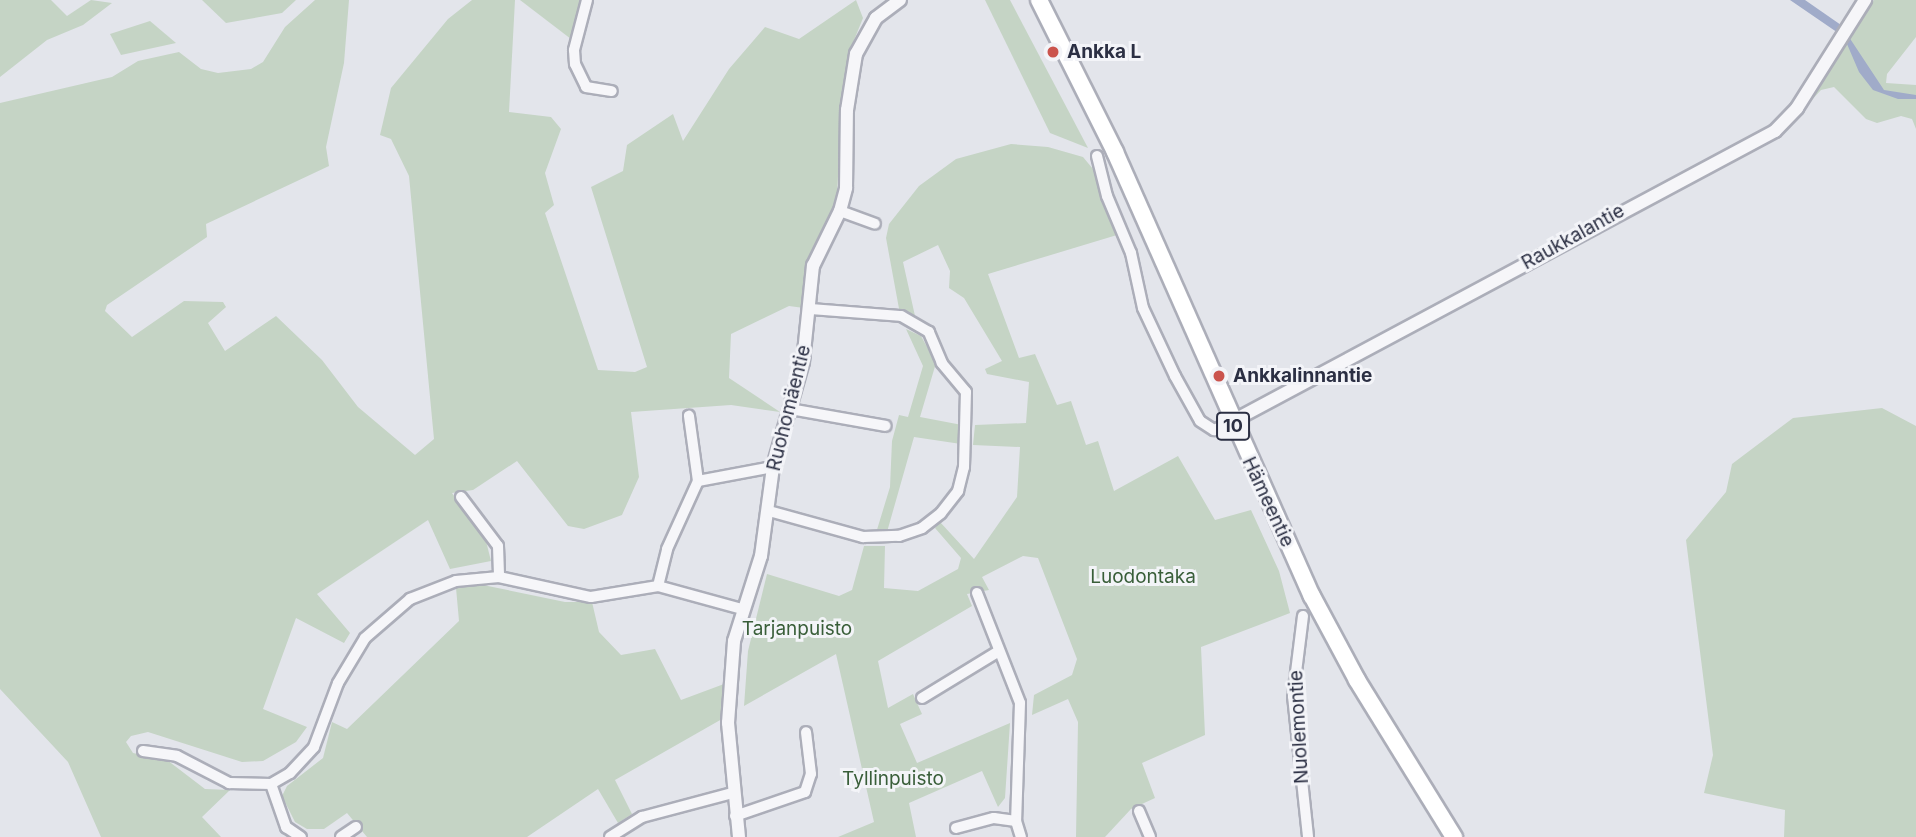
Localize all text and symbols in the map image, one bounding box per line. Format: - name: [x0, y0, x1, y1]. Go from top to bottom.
- place label: Ankka L: [1067, 41, 1141, 63]
- marker: Ankka L: [1045, 44, 1061, 60]
- street label: Raukkalantie: [1518, 199, 1628, 275]
- street label: Ruohomäentie: [762, 343, 816, 473]
- place label: Ankkalinnantie: [1233, 365, 1372, 387]
- marker: Ankkalinnantie: [1211, 368, 1227, 384]
- road number: 10: [1216, 412, 1250, 440]
- street label: Hämeentie: [1237, 453, 1299, 551]
- park label: Luodontaka: [1090, 566, 1196, 588]
- park label: Tarjanpuisto: [742, 618, 852, 640]
- street label: Nuolemontie: [1285, 670, 1313, 784]
- park label: Tyllinpuisto: [842, 768, 944, 790]

